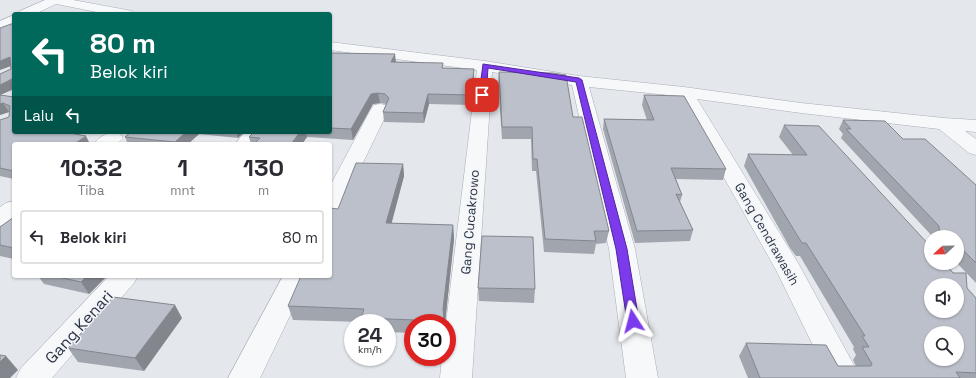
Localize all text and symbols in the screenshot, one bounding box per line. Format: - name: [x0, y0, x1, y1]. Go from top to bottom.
- text: 80 m: [90, 25, 156, 61]
- icon: left: [24, 28, 76, 80]
- text: Belok kiri: [90, 60, 168, 83]
- pin: [465, 78, 499, 112]
- icon: arrive: [471, 84, 493, 106]
- icon: left: [62, 104, 84, 126]
- text: Lalu: [24, 106, 54, 125]
- text: 10:32: [60, 152, 122, 183]
- text: 1: [177, 152, 188, 183]
- text: 130: [243, 152, 284, 183]
- street label: Gang Cucakrowo: [457, 169, 483, 275]
- street label: Gang Cendrawasih: [731, 180, 803, 288]
- text: Tiba: [78, 182, 104, 199]
- text: mnt: [170, 182, 195, 199]
- text: m: [258, 182, 269, 199]
- icon: left: [26, 226, 48, 248]
- text: Belok kiri: [60, 228, 126, 247]
- text: 80 m: [282, 228, 318, 247]
- north arrow: [924, 230, 964, 270]
- map controls: [924, 230, 964, 366]
- button: sound: [924, 278, 964, 318]
- street label: Gang Kenari: [40, 286, 118, 368]
- position arrow: [612, 300, 654, 342]
- speed limit sign: 30: [404, 314, 456, 366]
- text: 24: [358, 322, 382, 348]
- button: search: [924, 326, 964, 366]
- text: km/h: [358, 343, 382, 356]

